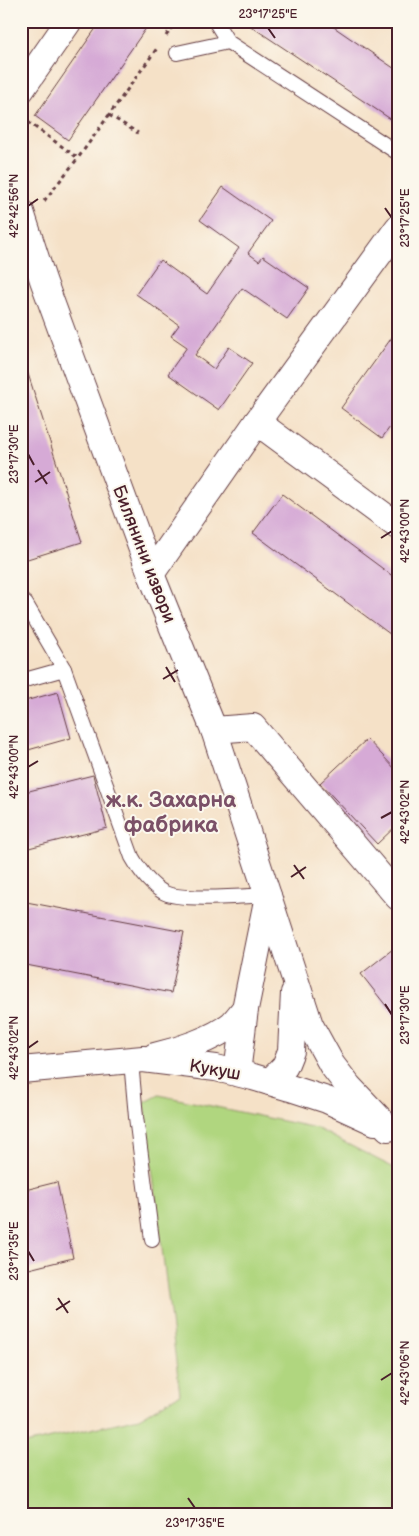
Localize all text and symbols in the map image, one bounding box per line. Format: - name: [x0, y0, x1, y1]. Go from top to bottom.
- text: 23°17'25"E: [238, 7, 298, 22]
- text: 42°42'56"N: [7, 174, 22, 238]
- text: 23°17'25"E: [398, 188, 413, 248]
- text: 23°17'30"E: [7, 424, 22, 484]
- street label: Билянини извори: [108, 482, 180, 626]
- text: 42°43'00"N: [398, 499, 413, 563]
- text: 42°43'00"N: [7, 735, 22, 799]
- text: 42°43'02"N: [398, 780, 413, 844]
- district label: ж.к. Захарна фабрика: [106, 787, 236, 839]
- text: 23°17'30"E: [398, 985, 413, 1045]
- text: 42°43'02"N: [7, 1016, 22, 1080]
- street label: Кукуш: [188, 1055, 242, 1085]
- text: 23°17'35"E: [7, 1221, 22, 1281]
- text: 42°43'06"N: [398, 1341, 413, 1405]
- text: 23°17'35"E: [165, 1516, 225, 1531]

